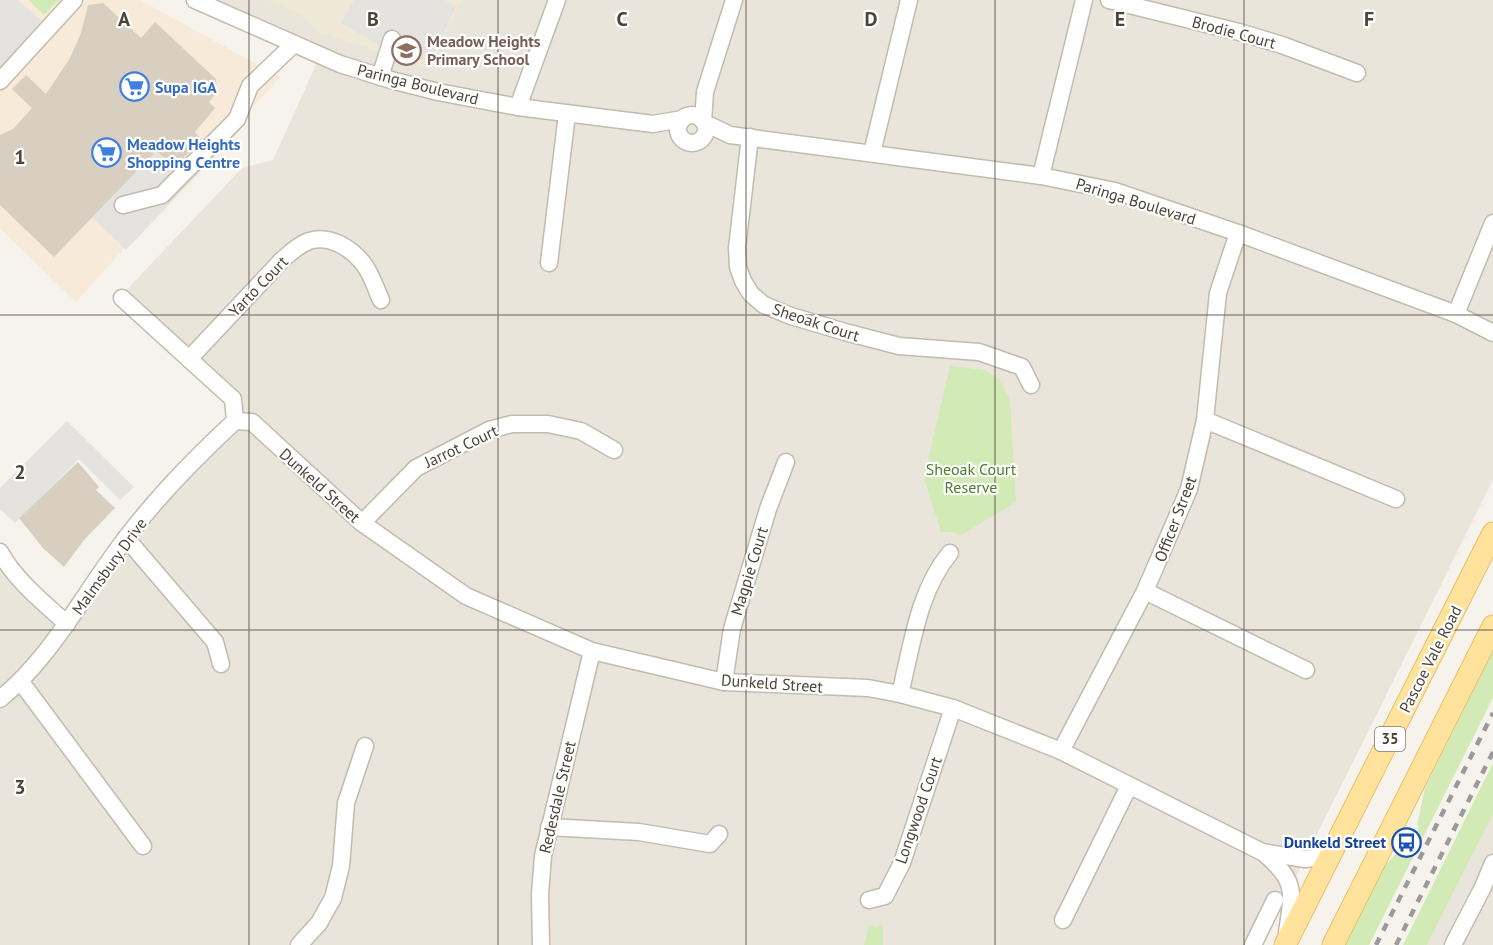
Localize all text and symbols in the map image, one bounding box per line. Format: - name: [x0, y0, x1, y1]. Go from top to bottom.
- text: A: [118, 6, 131, 32]
- text: B: [367, 6, 379, 32]
- text: C: [616, 6, 628, 32]
- text: D: [865, 6, 878, 32]
- text: E: [1115, 6, 1125, 32]
- text: F: [1364, 6, 1374, 32]
- street label: Brodie Court: [1190, 11, 1279, 53]
- place label: Meadow Heights Primary School: [427, 31, 541, 69]
- school or university icon: Meadow Heights Primary School: [390, 34, 422, 66]
- street label: Paringa Boulevard: [355, 59, 481, 109]
- supermarket icon: Supa IGA: [118, 71, 150, 103]
- place label: Supa IGA: [155, 77, 217, 97]
- place label: Meadow Heights Shopping Centre: [127, 134, 241, 172]
- supermarket icon: Meadow Heights Shopping Centre: [90, 137, 122, 169]
- text: 1: [14, 144, 26, 170]
- street label: Paringa Boulevard: [1074, 173, 1198, 229]
- street label: Yarto Court: [224, 251, 292, 321]
- street label: Sheoak Court: [770, 299, 863, 346]
- street label: Jarrot Court: [420, 420, 501, 472]
- street label: Dunkeld Street: [275, 443, 365, 527]
- text: 2: [14, 459, 26, 485]
- park label: Sheoak Court Reserve: [926, 459, 1017, 497]
- street label: Officer Street: [1149, 473, 1201, 565]
- street label: Malmsbury Drive: [67, 514, 151, 618]
- street label: Magpie Court: [726, 524, 772, 618]
- street label: Pascoe Vale Road: [1394, 602, 1466, 716]
- street label: Dunkeld Street: [720, 669, 824, 697]
- road number: 35: [1375, 727, 1405, 751]
- street label: Redesdale Street: [534, 738, 580, 855]
- street label: Longwood Court: [890, 753, 946, 866]
- text: 3: [14, 774, 26, 800]
- bus stop icon: Dunkeld Street: [1391, 826, 1423, 858]
- place label: Dunkeld Street: [1284, 832, 1386, 852]

